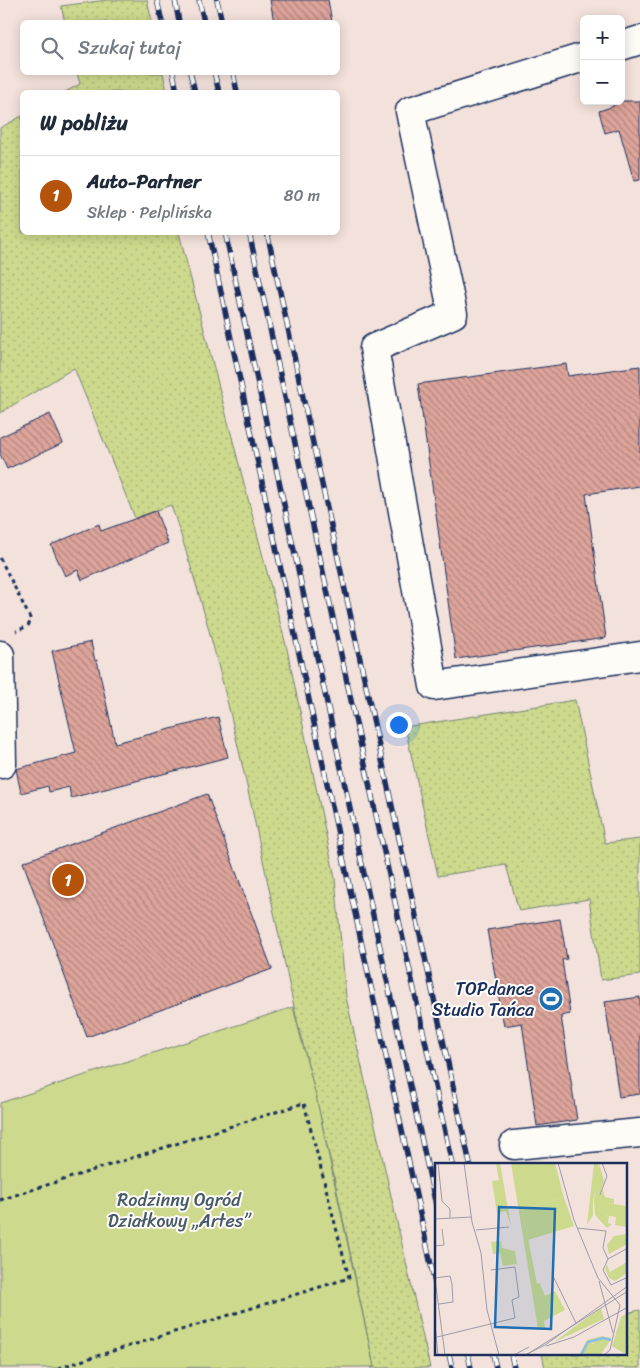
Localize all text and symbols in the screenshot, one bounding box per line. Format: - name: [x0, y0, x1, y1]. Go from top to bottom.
- map controls: [580, 15, 625, 105]
- button: +: [580, 15, 625, 60]
- search box: [20, 20, 340, 75]
- text: Szukaj tutaj: [78, 31, 181, 64]
- icon: search: [38, 34, 66, 62]
- button: −: [580, 60, 625, 105]
- text: W pobliżu: [40, 104, 128, 142]
- text: Auto-Partner: [87, 165, 201, 198]
- text: 1: [53, 181, 59, 210]
- text: 80 m: [284, 181, 320, 210]
- text: Sklep · Pelplińska: [87, 198, 212, 227]
- your location: [386, 712, 412, 738]
- pin: 1: [52, 861, 84, 899]
- place label: TOPdance Studio Tańca: [432, 973, 535, 1026]
- sports icon: TOPdance Studio Tańca: [538, 986, 564, 1012]
- inset map: [435, 1163, 628, 1356]
- park label: Rodzinny Ogród Działkowy „Artes”: [108, 1184, 252, 1237]

